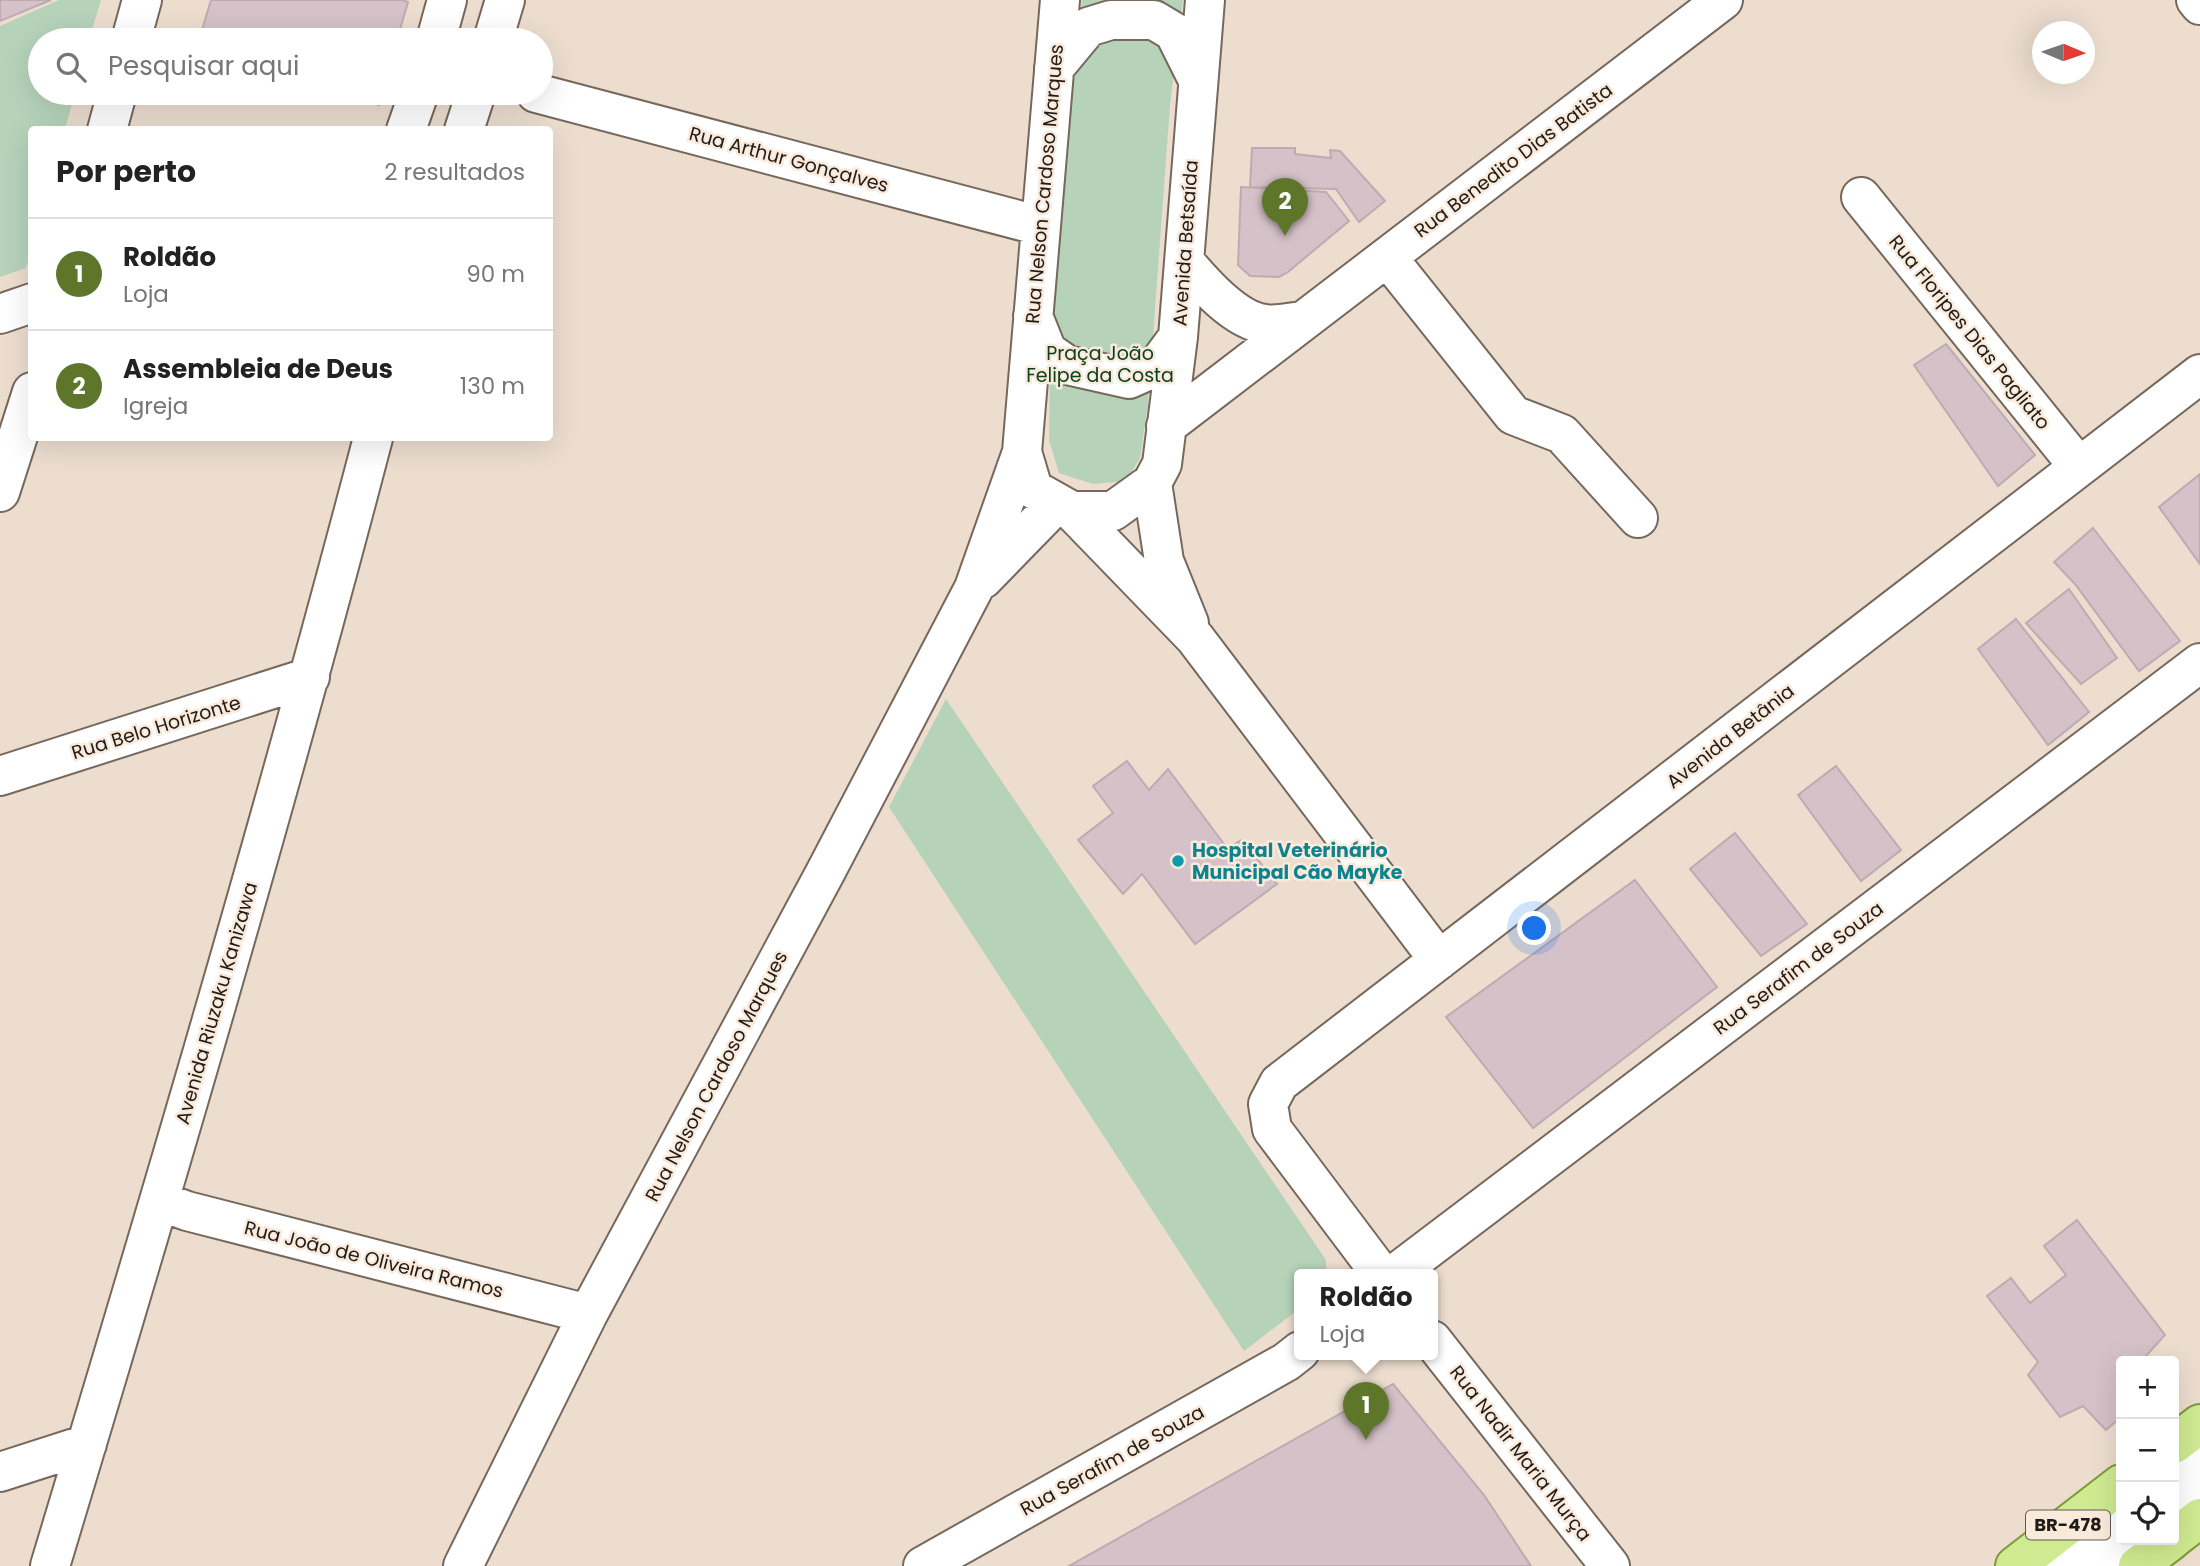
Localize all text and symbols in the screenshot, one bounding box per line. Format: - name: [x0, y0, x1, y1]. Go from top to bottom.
- north arrow: [2032, 21, 2095, 84]
- search box: [28, 28, 553, 105]
- street label: Rua Nelson Cardoso Marques: [1019, 43, 1070, 325]
- icon: search: [52, 48, 90, 86]
- text: Pesquisar aqui: [108, 48, 299, 84]
- street label: Rua Benedito Dias Batista: [1408, 77, 1618, 244]
- street label: Rua Arthur Gonçalves: [686, 120, 892, 199]
- text: Por perto: [56, 150, 196, 193]
- text: 2 resultados: [384, 156, 525, 188]
- street label: Avenida Betsaída: [1166, 159, 1205, 327]
- pin: 2: [1262, 178, 1308, 236]
- street label: Rua Floripes Dias Pagliato: [1883, 229, 2057, 435]
- text: Roldão: [123, 239, 216, 275]
- text: 1: [75, 258, 83, 290]
- text: 90 m: [466, 258, 525, 290]
- text: Loja: [123, 278, 169, 310]
- park label: Praça João Felipe da Costa: [1026, 340, 1174, 389]
- text: Assembleia de Deus: [123, 351, 393, 387]
- text: 2: [72, 370, 86, 402]
- text: 130 m: [460, 370, 525, 402]
- text: Igreja: [123, 390, 188, 422]
- street label: Avenida Betânia: [1661, 678, 1800, 795]
- street label: Rua Belo Horizonte: [68, 689, 244, 766]
- place label: Hospital Veterinário Municipal Cão Mayke: [1192, 837, 1403, 886]
- marker: Hospital Veterinário Municipal Cão Mayke: [1170, 853, 1186, 869]
- street label: Avenida Riuzaku Kanizawa: [169, 879, 264, 1127]
- street label: Rua Serafim de Souza: [1708, 895, 1889, 1041]
- your location: [1517, 911, 1551, 945]
- street label: Rua Nelson Cardoso Marques: [639, 946, 794, 1206]
- street label: Rua João de Oliveira Ramos: [242, 1214, 506, 1305]
- popup: [1294, 1269, 1438, 1360]
- text: Roldão: [1319, 1279, 1413, 1315]
- text: Loja: [1319, 1318, 1365, 1350]
- map controls: [2116, 1356, 2179, 1545]
- button: +: [2116, 1356, 2179, 1419]
- street label: Rua Nadir Maria Murça: [1443, 1360, 1598, 1547]
- pin: 1: [1343, 1382, 1389, 1440]
- street label: Rua Serafim de Souza: [1015, 1399, 1209, 1522]
- button: −: [2116, 1419, 2179, 1482]
- button: locate: [2116, 1482, 2179, 1545]
- road number: BR-478: [2026, 1510, 2110, 1540]

